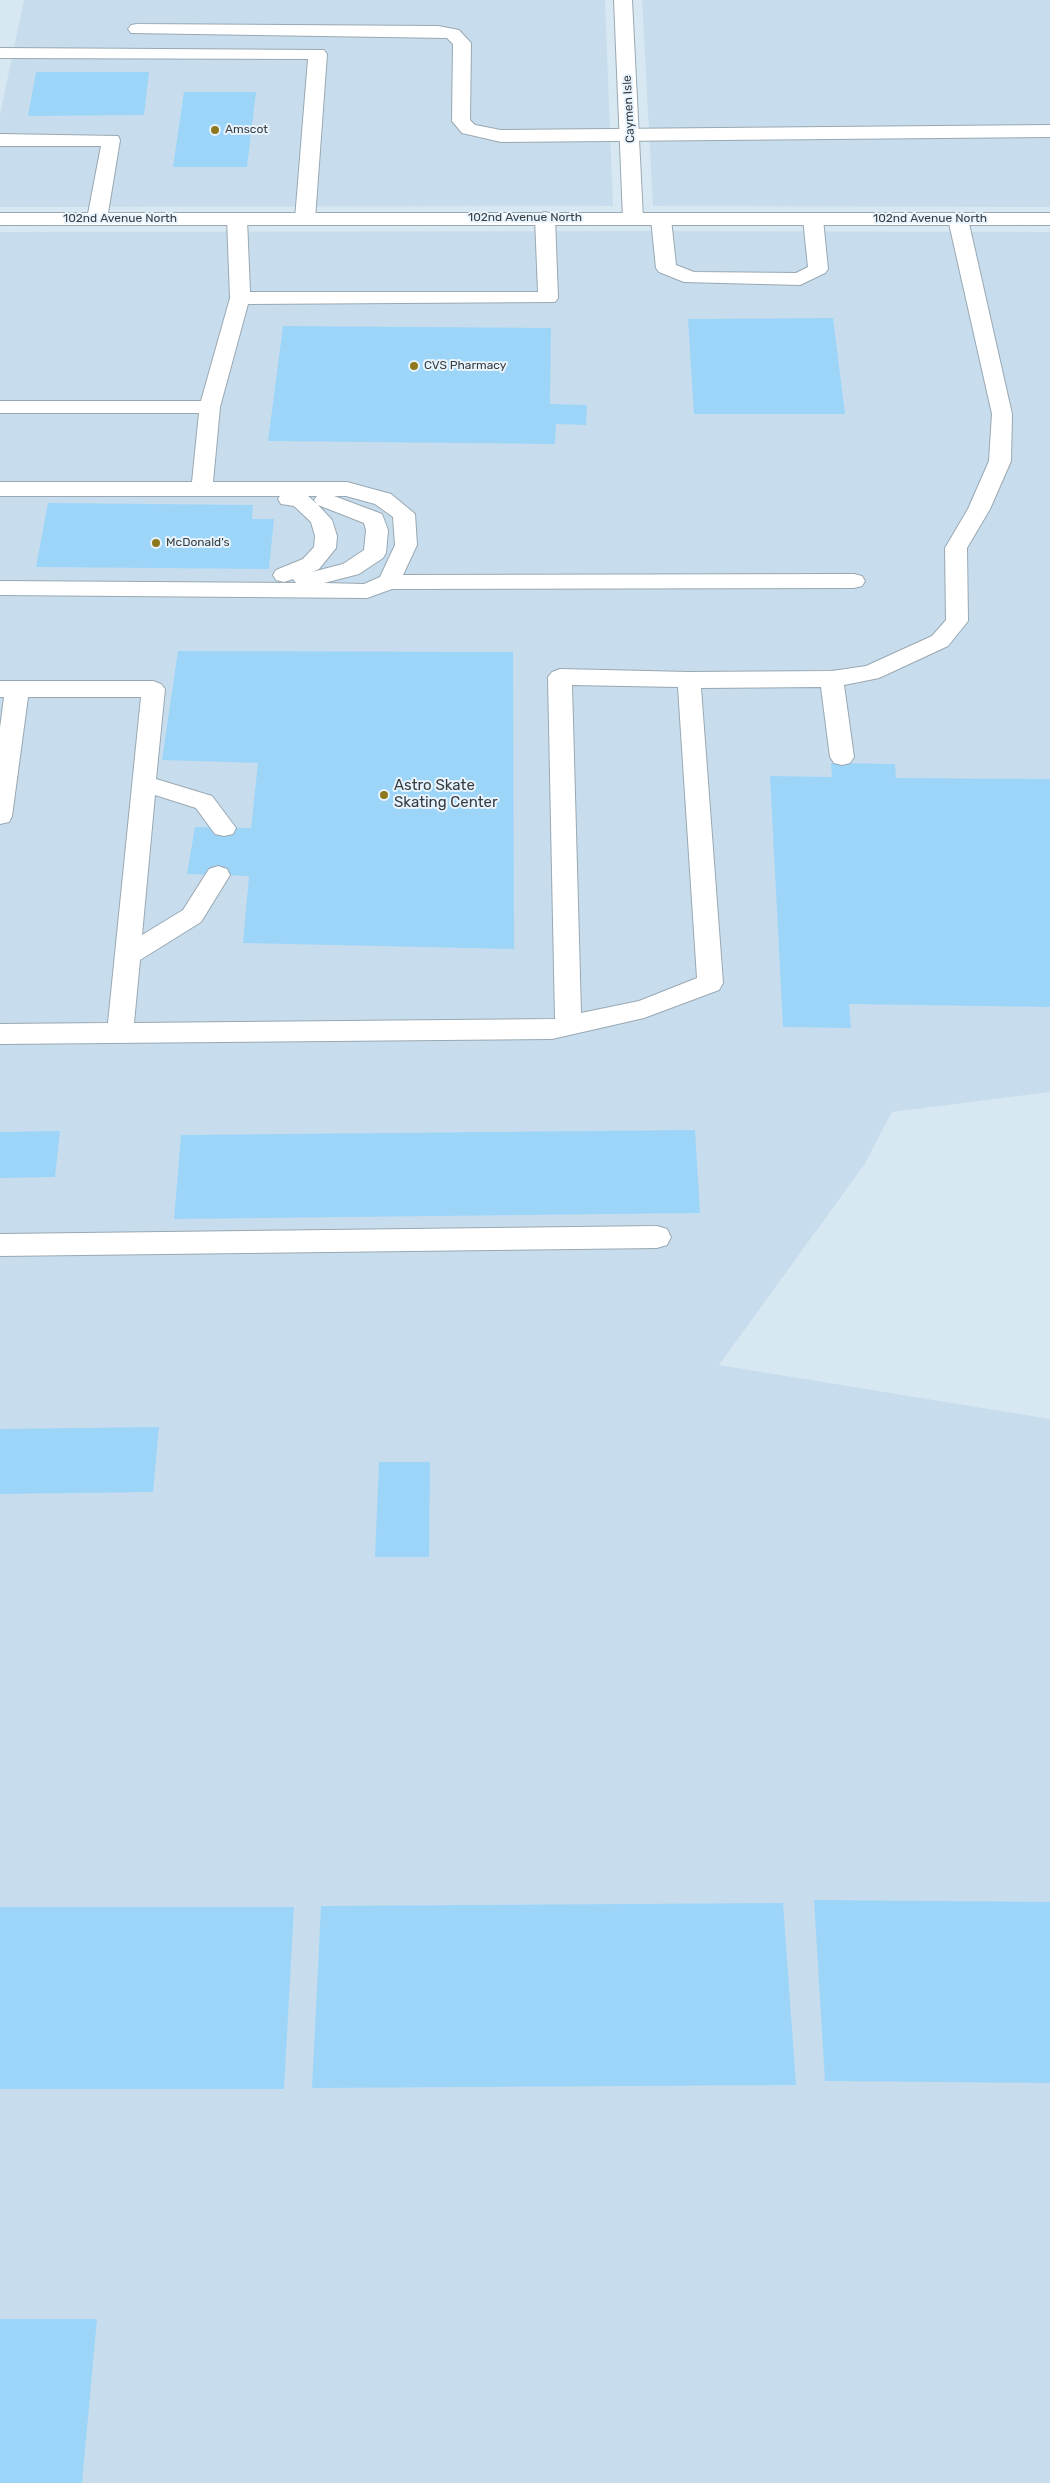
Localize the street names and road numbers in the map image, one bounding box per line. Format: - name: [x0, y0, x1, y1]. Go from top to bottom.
- street label: Caymen Isle: [620, 75, 638, 143]
- street label: 102nd Avenue North: [468, 211, 582, 225]
- street label: 102nd Avenue North: [63, 212, 177, 226]
- street label: 102nd Avenue North: [873, 212, 987, 226]

